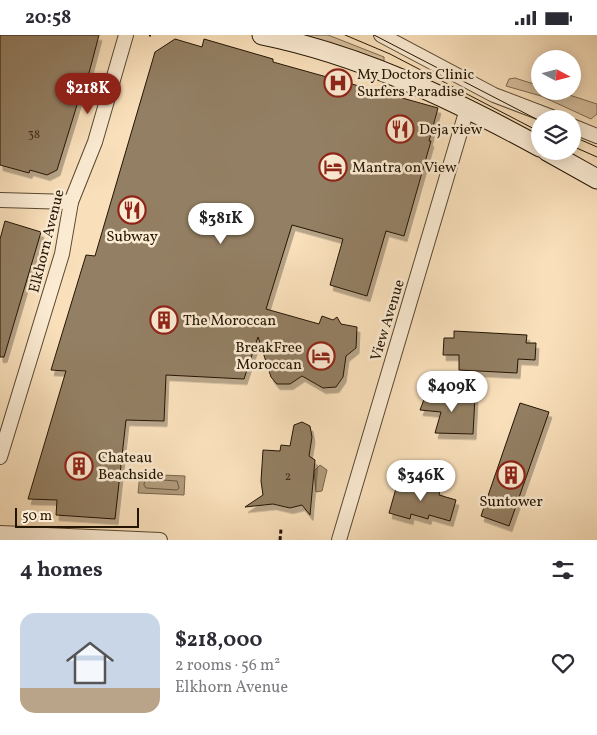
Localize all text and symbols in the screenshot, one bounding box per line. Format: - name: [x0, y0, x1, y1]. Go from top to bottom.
- text: 20:58: [25, 5, 71, 31]
- north arrow: [531, 50, 581, 100]
- map controls: [531, 50, 581, 160]
- place label: My Doctors Clinic Surfers Paradise: [357, 65, 475, 103]
- hospital icon: My Doctors Clinic Surfers Paradise: [323, 68, 353, 98]
- pin: $218K: [53, 73, 123, 115]
- text: $218K: [66, 78, 110, 100]
- button: layers: [531, 110, 581, 160]
- restaurant icon: Deja view: [385, 114, 415, 144]
- place label: Deja view: [419, 120, 483, 141]
- house number: 38: [28, 127, 40, 143]
- hotel icon: Mantra on View: [318, 152, 348, 182]
- place label: Mantra on View: [352, 158, 457, 179]
- street label: Elkhorn Avenue: [24, 187, 70, 295]
- restaurant icon: Subway: [117, 195, 147, 225]
- pin: $381K: [186, 203, 256, 245]
- text: $381K: [199, 208, 243, 230]
- place label: Subway: [106, 227, 158, 248]
- street label: View Avenue: [366, 277, 411, 364]
- building icon: The Moroccan: [149, 305, 179, 335]
- place label: The Moroccan: [183, 311, 276, 332]
- place label: BreakFree Moroccan: [235, 338, 302, 376]
- hotel icon: BreakFree Moroccan: [306, 341, 336, 371]
- pin: $409K: [417, 371, 487, 413]
- text: $409K: [428, 376, 476, 398]
- place label: Chateau Beachside: [98, 448, 164, 486]
- building icon: Chateau Beachside: [64, 451, 94, 481]
- pin: $346K: [386, 459, 456, 502]
- building icon: Suntower: [496, 460, 526, 490]
- text: $346K: [397, 465, 445, 487]
- house number: 2: [285, 469, 291, 485]
- place label: Suntower: [479, 492, 543, 513]
- scale bar: [15, 505, 139, 528]
- text: 50 m: [22, 507, 52, 526]
- text: 4 homes: [20, 556, 103, 585]
- icon: filters: [549, 556, 577, 584]
- text: $218,000: [175, 626, 262, 655]
- icon: home: [60, 633, 120, 693]
- icon: heart: [549, 649, 577, 677]
- text: 2 rooms · 56 m²: [175, 655, 280, 677]
- text: Elkhorn Avenue: [175, 677, 288, 699]

